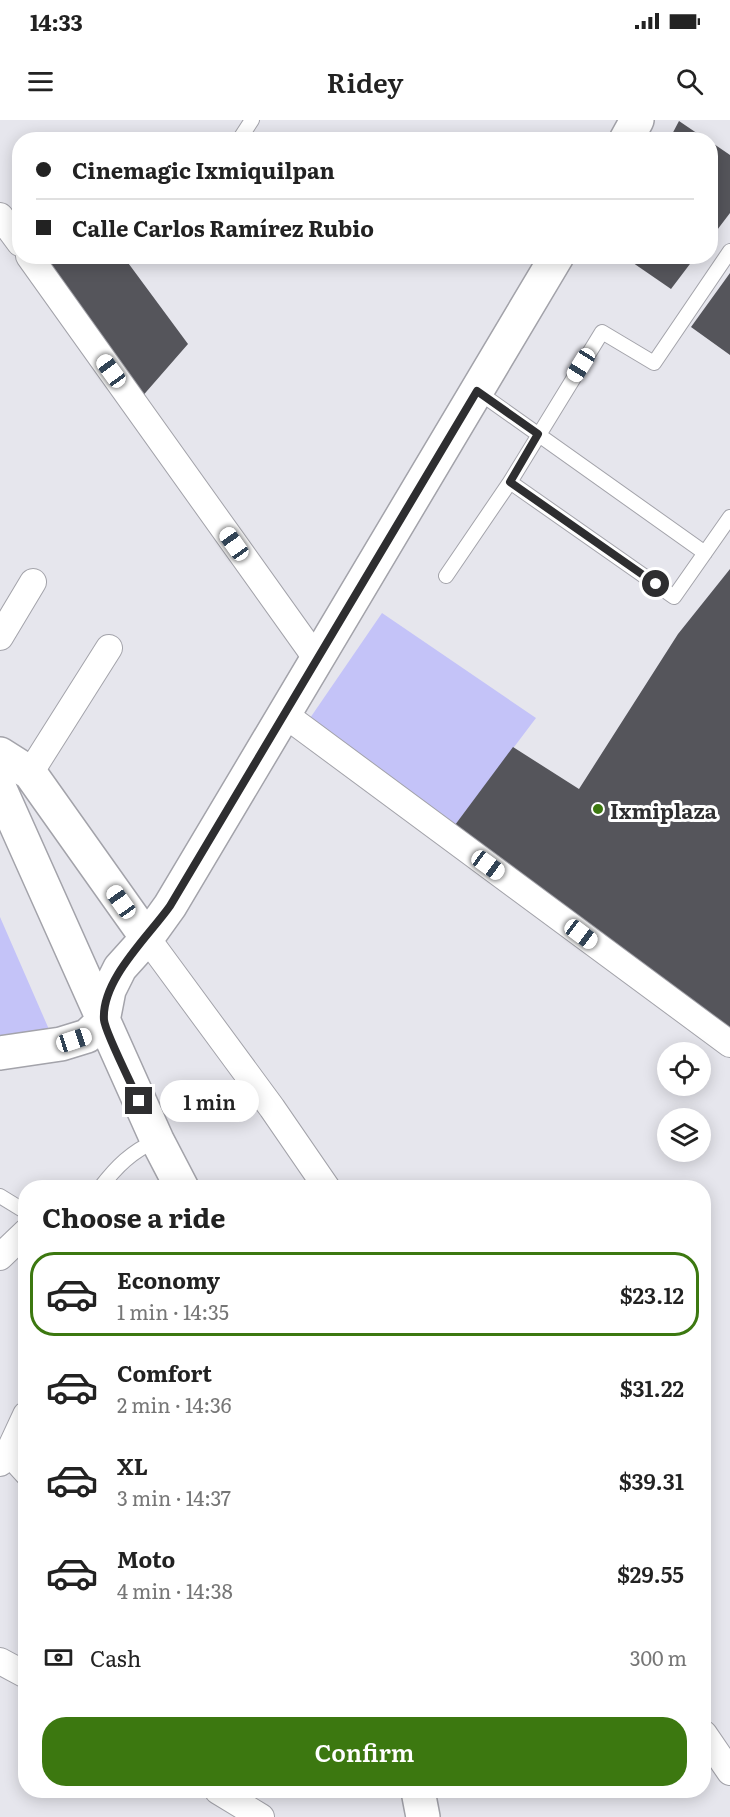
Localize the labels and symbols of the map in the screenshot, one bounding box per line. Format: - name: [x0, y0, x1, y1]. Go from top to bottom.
- car: [564, 345, 598, 385]
- car: [93, 351, 129, 391]
- car: [216, 524, 252, 564]
- route start: [642, 570, 669, 597]
- place label: Ixmiplaza: [610, 794, 718, 825]
- marker: Ixmiplaza: [591, 802, 605, 816]
- car: [468, 847, 508, 883]
- car: [103, 882, 139, 922]
- car: [561, 916, 601, 952]
- car: [54, 1026, 94, 1054]
- callout: 1 min: [160, 1080, 259, 1122]
- route end: [125, 1087, 152, 1114]

